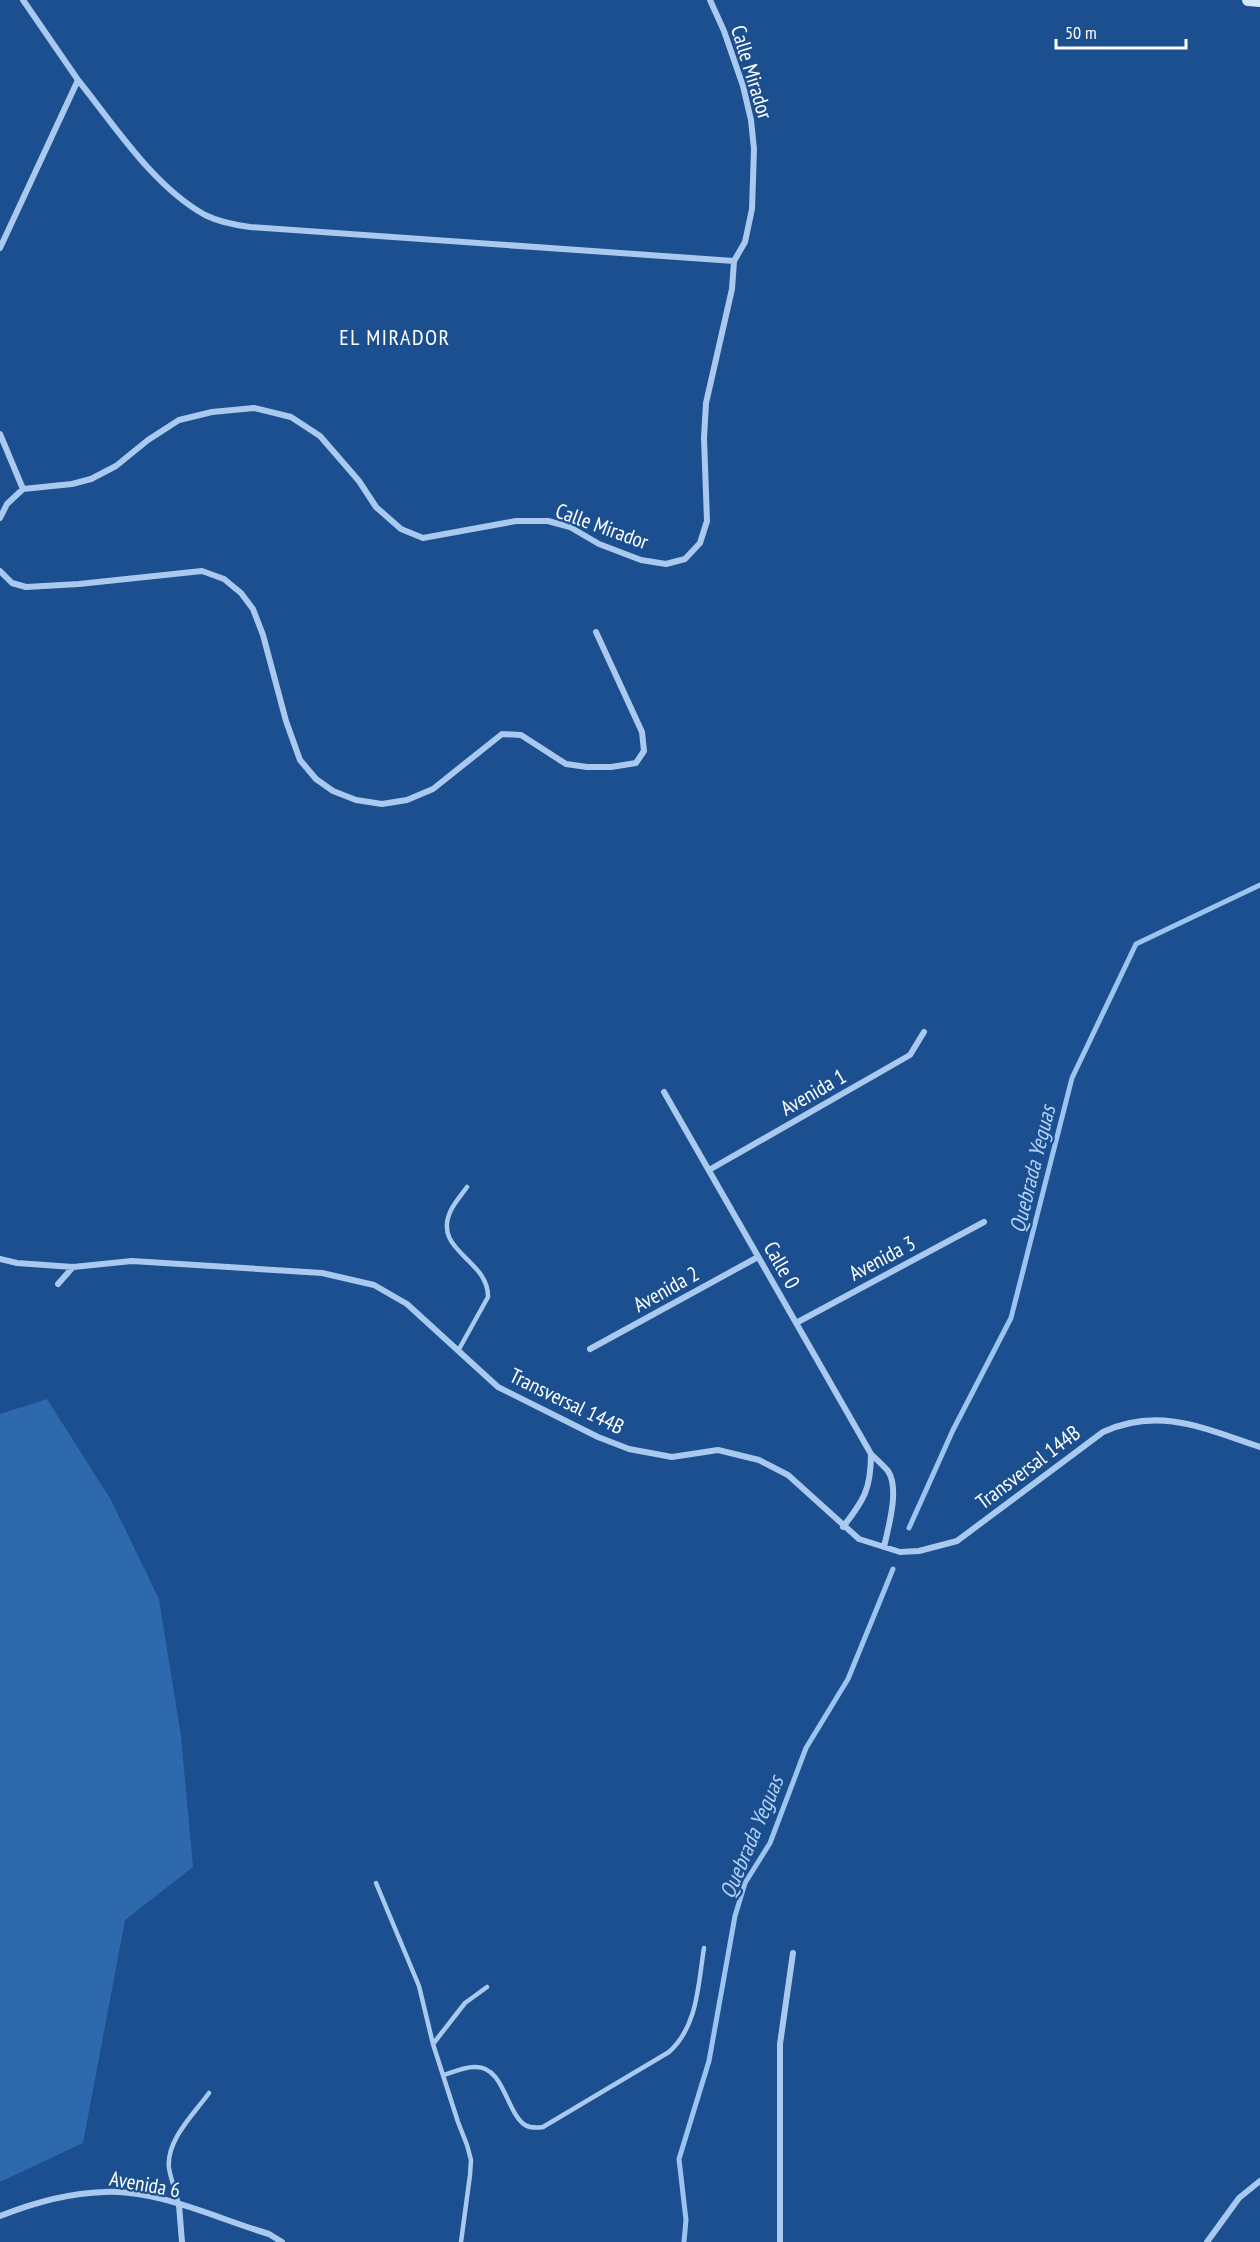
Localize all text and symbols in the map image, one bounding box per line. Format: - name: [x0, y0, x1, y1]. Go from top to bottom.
- scale bar: [1056, 12, 1186, 50]
- text: 50 m: [1065, 21, 1097, 44]
- street label: Calle Mirador: [725, 22, 779, 122]
- district label: EL MIRADOR: [339, 323, 451, 351]
- street label: Calle Mirador: [552, 497, 652, 555]
- street label: Avenida 1: [775, 1062, 851, 1122]
- water label: Quebrada Yeguas: [1003, 1100, 1062, 1236]
- street label: Avenida 3: [844, 1229, 920, 1287]
- street label: Calle 0: [758, 1237, 806, 1293]
- street label: Avenida 2: [628, 1260, 704, 1318]
- street label: Transversal 144B: [505, 1362, 629, 1440]
- street label: Transversal 144B: [970, 1419, 1086, 1515]
- water label: Quebrada Yeguas: [713, 1769, 790, 1902]
- street label: Avenida 6: [108, 2165, 182, 2203]

